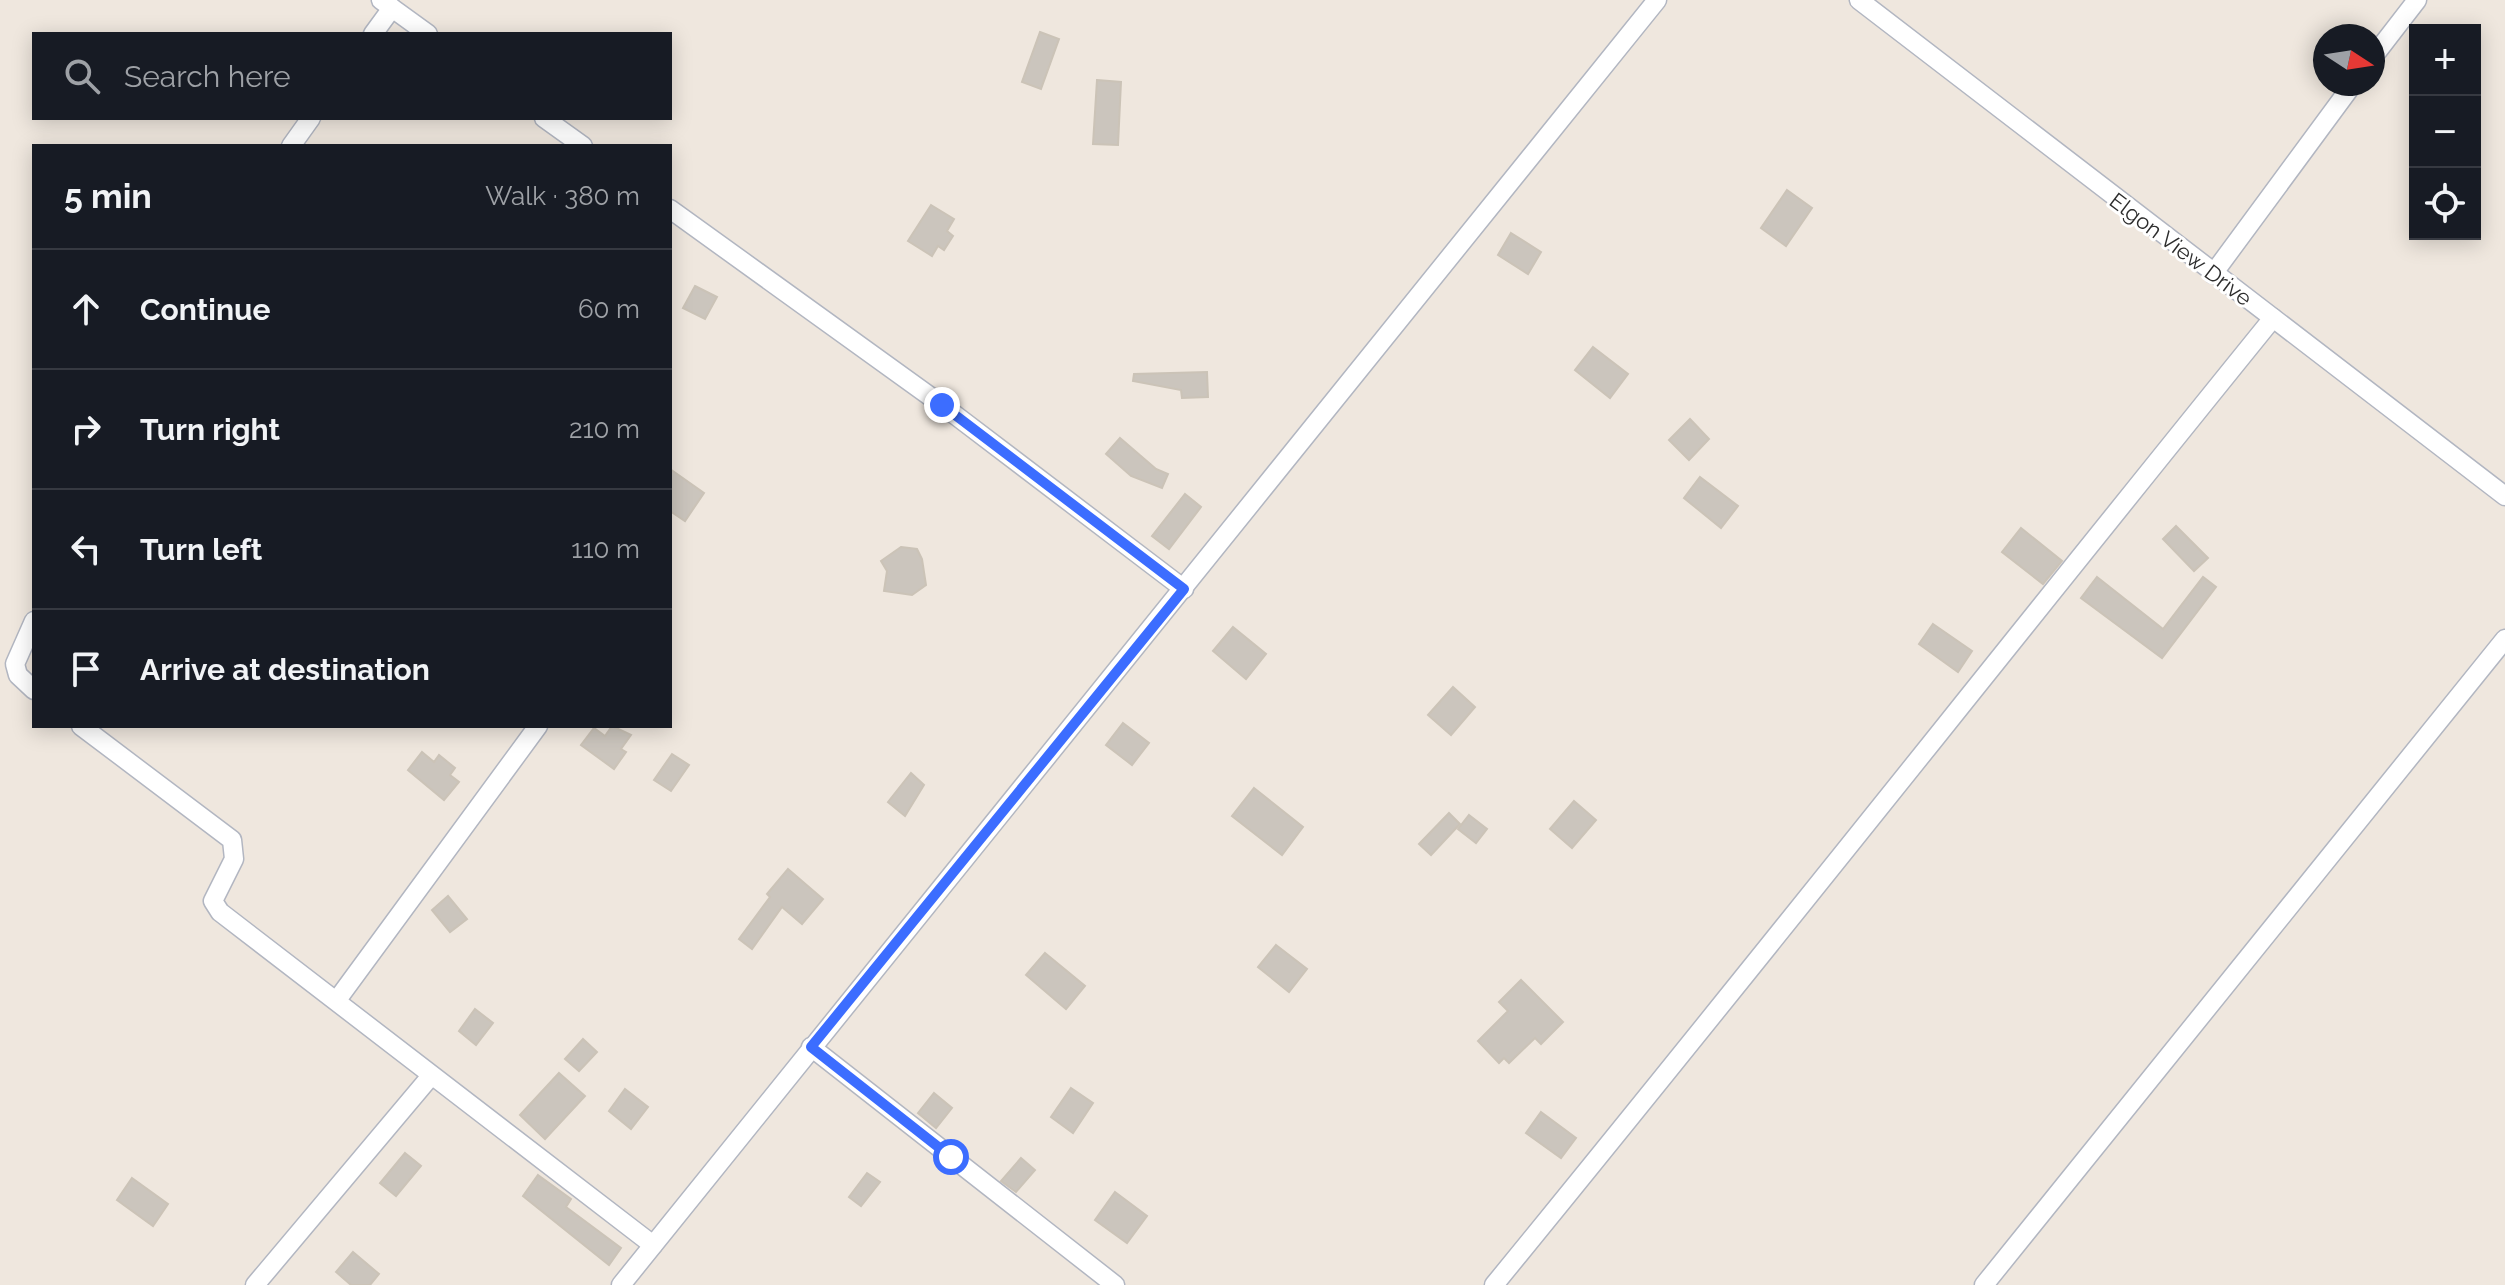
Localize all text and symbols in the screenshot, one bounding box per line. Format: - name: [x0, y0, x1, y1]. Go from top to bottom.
- north arrow: [2313, 24, 2385, 96]
- map controls: [2409, 24, 2481, 240]
- button: +: [2409, 24, 2481, 96]
- search box: [32, 32, 672, 120]
- icon: search: [60, 54, 104, 98]
- text: Search here: [124, 59, 291, 94]
- button: −: [2409, 96, 2481, 168]
- button: locate: [2409, 168, 2481, 240]
- text: 5 min: [64, 176, 152, 216]
- text: Walk · 380 m: [485, 181, 640, 211]
- street label: Elgon View Drive: [2105, 187, 2257, 311]
- icon: ahead: [64, 287, 108, 331]
- text: Continue: [140, 292, 271, 327]
- text: 60 m: [578, 294, 640, 324]
- route end: [924, 387, 960, 423]
- icon: right: [64, 407, 108, 451]
- text: Turn right: [140, 412, 280, 447]
- text: 210 m: [569, 414, 640, 444]
- icon: left: [64, 527, 108, 571]
- text: Turn left: [140, 532, 262, 567]
- text: 110 m: [571, 534, 640, 564]
- icon: arrive: [64, 647, 108, 691]
- text: Arrive at destination: [140, 652, 430, 687]
- route start: [933, 1139, 969, 1175]

